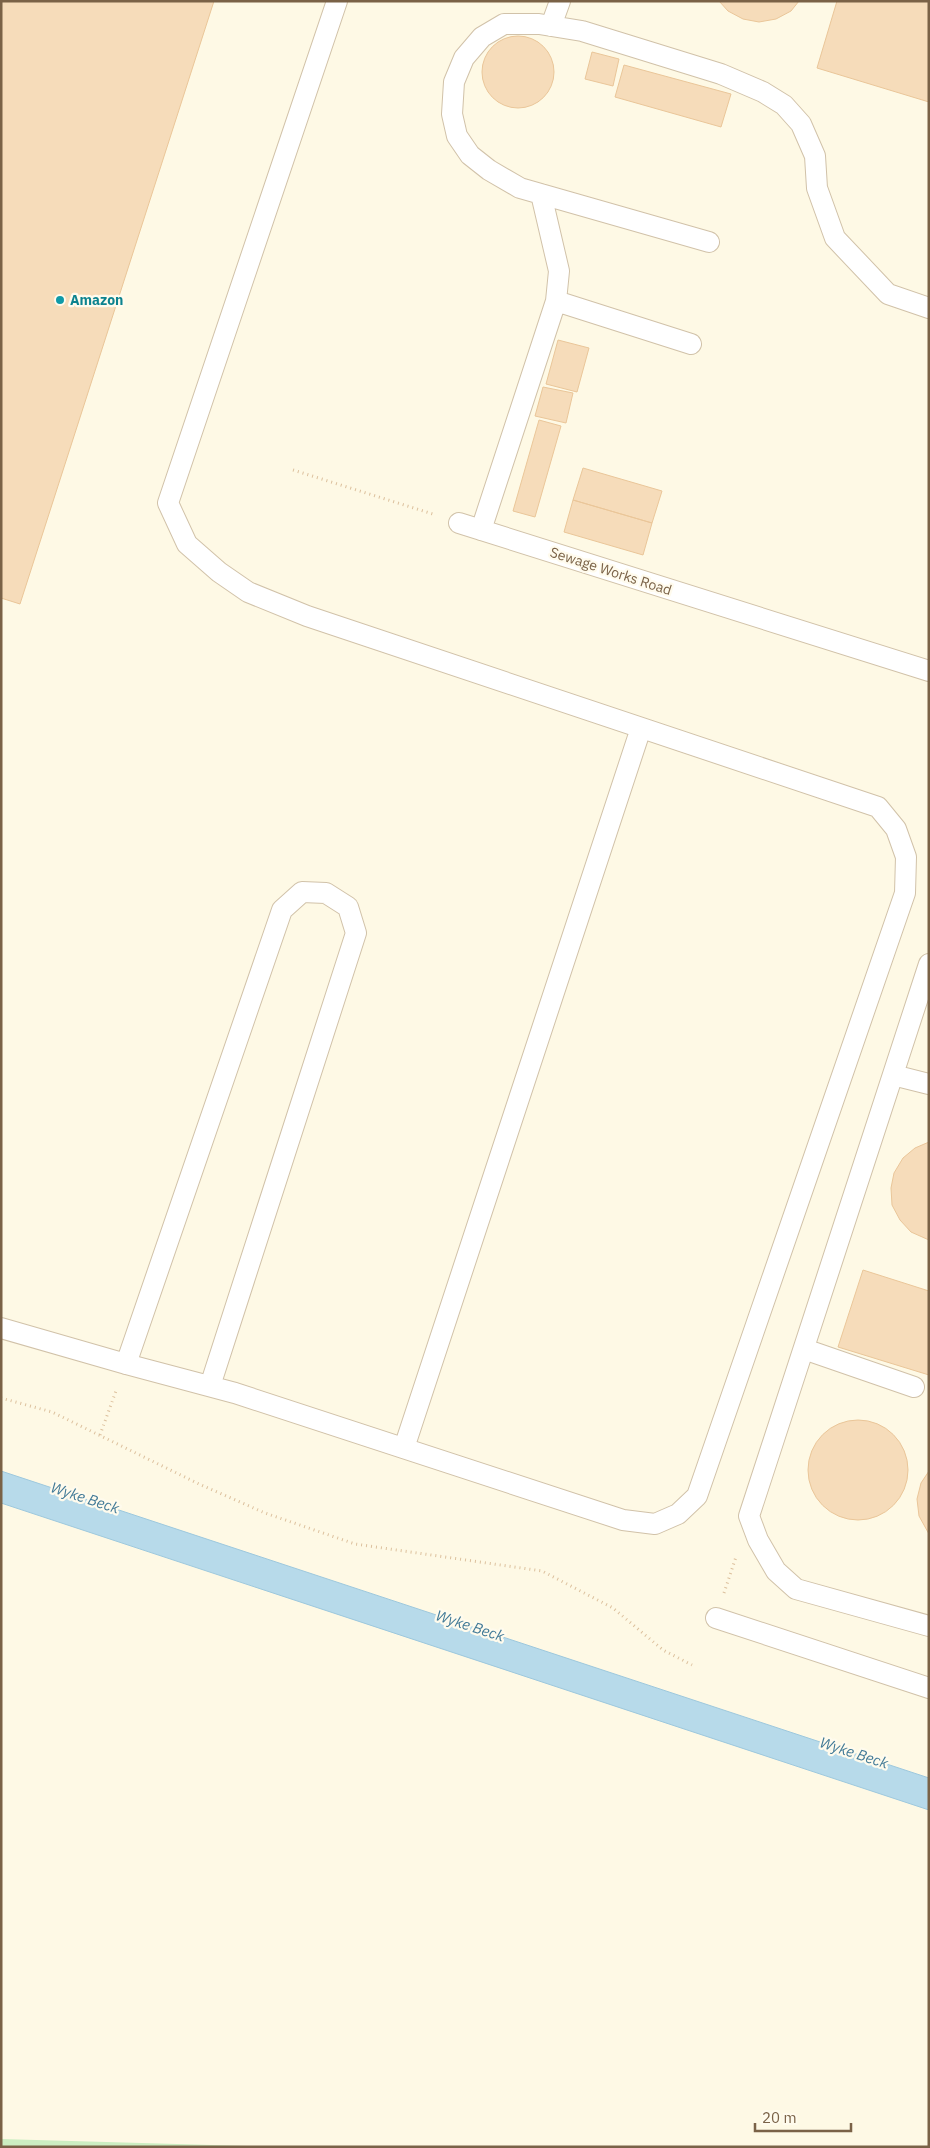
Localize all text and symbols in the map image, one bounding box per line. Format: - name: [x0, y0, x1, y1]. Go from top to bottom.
- place label: Amazon: [70, 291, 123, 309]
- marker: Amazon: [54, 294, 66, 306]
- street label: Sewage Works Road: [548, 543, 674, 599]
- water label: Wyke Beck: [48, 1478, 122, 1518]
- water label: Wyke Beck: [433, 1606, 507, 1646]
- water label: Wyke Beck: [817, 1733, 891, 1773]
- scale bar: [755, 2100, 851, 2132]
- text: 20 m: [762, 2108, 797, 2127]

